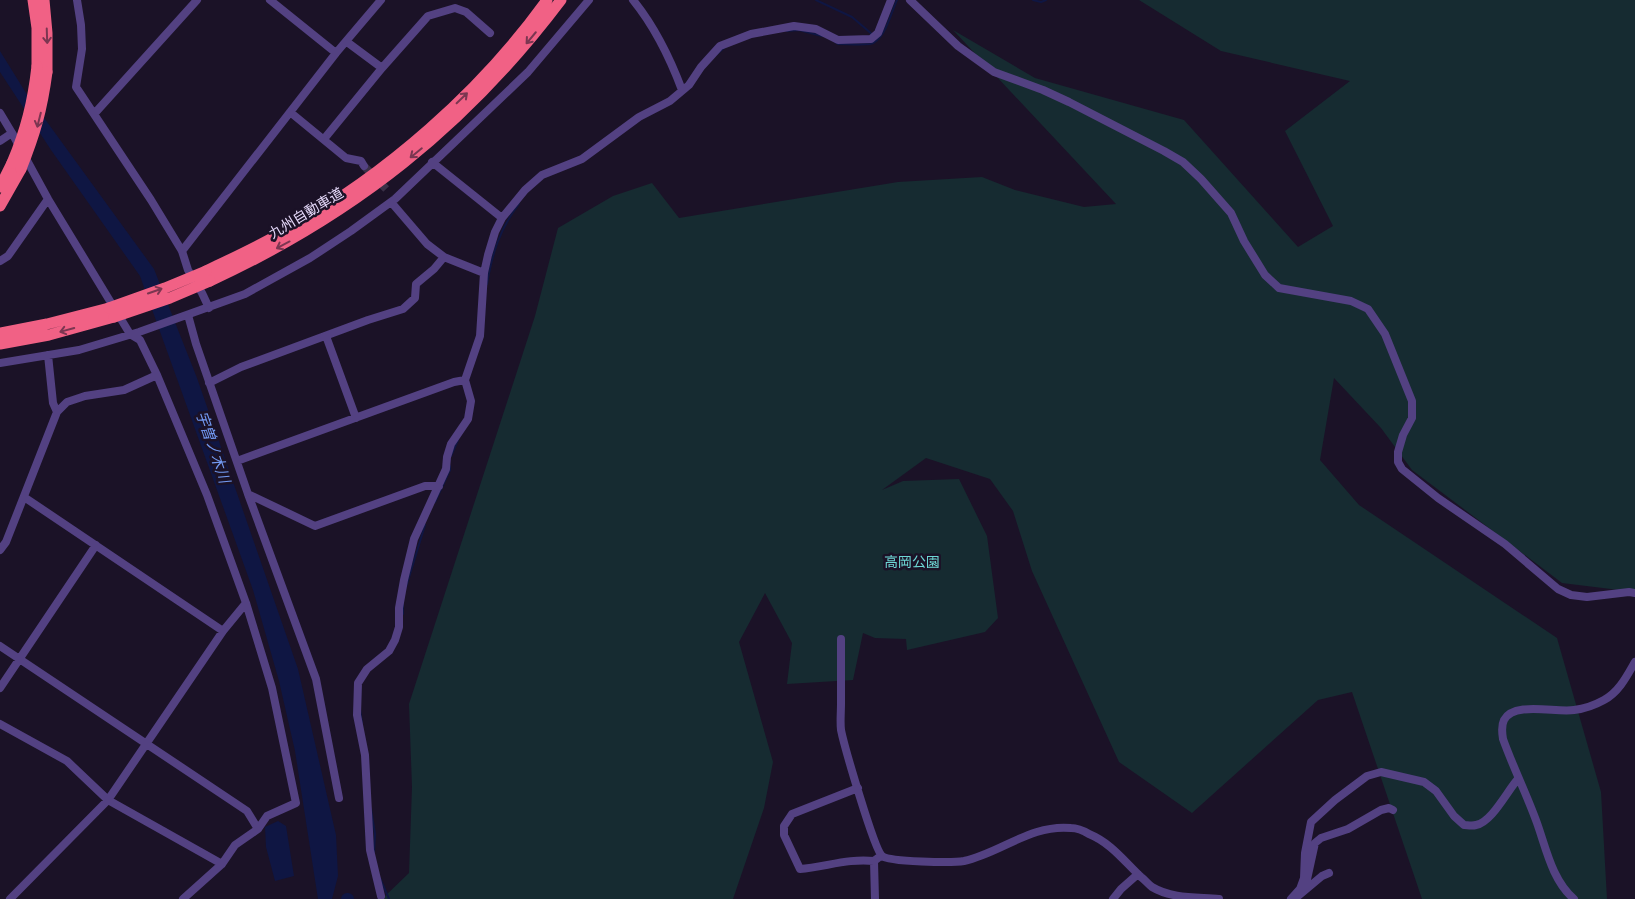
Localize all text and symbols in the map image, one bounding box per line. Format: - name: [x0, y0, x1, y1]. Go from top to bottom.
- one-way arrow: [42, 28, 52, 44]
- one-way arrow: [525, 31, 536, 44]
- one-way arrow: [455, 92, 467, 104]
- one-way arrow: [34, 112, 43, 128]
- one-way arrow: [410, 148, 423, 159]
- street label: 九州自動車道: [265, 184, 346, 241]
- one-way arrow: [275, 240, 290, 250]
- one-way arrow: [147, 286, 162, 295]
- one-way arrow: [60, 326, 76, 335]
- water label: 宇曽ノ木川: [193, 408, 235, 487]
- park label: 高岡公園: [884, 553, 940, 570]

